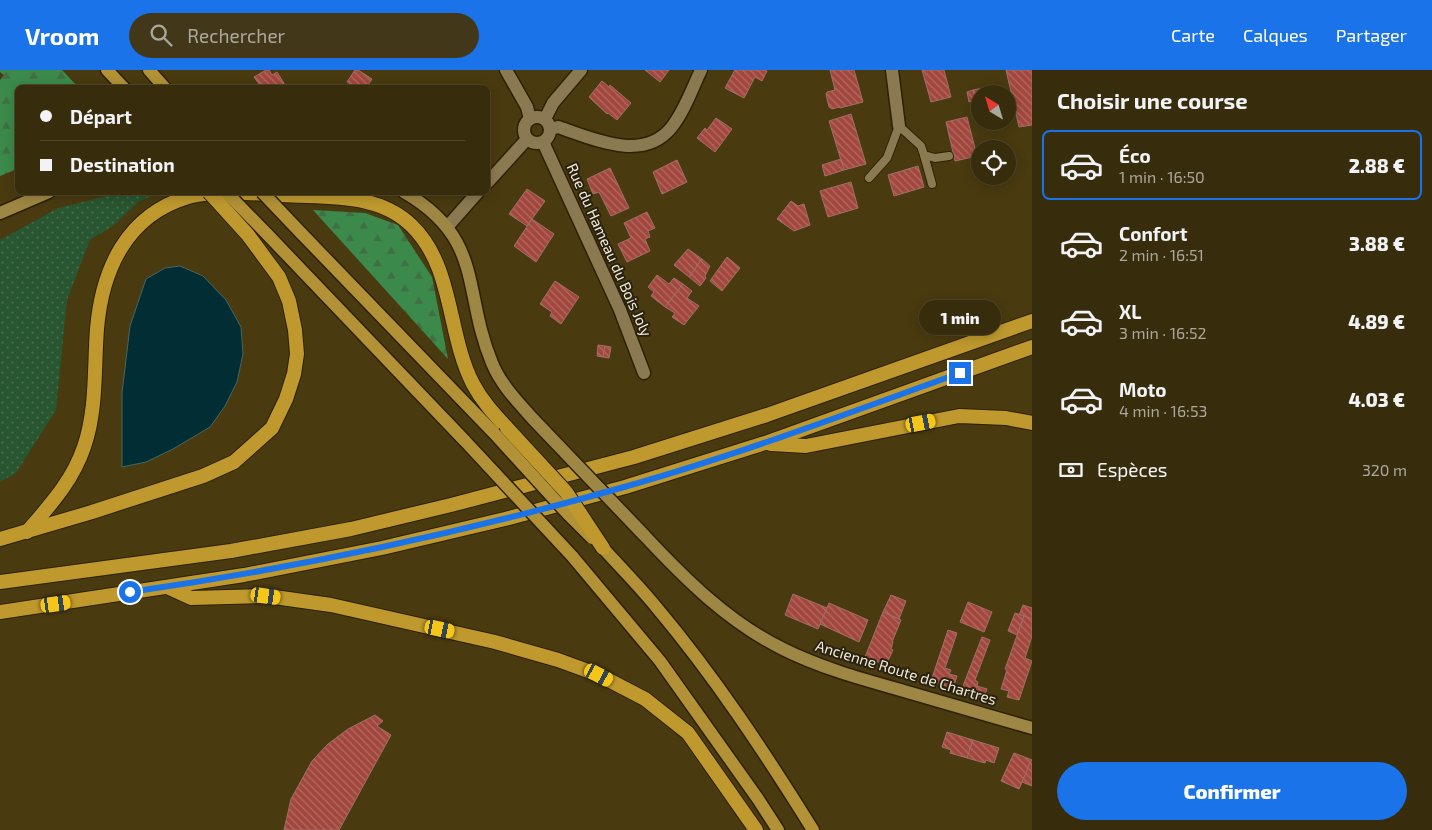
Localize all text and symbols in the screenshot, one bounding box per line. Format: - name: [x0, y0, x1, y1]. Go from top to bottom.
- search box: [129, 13, 479, 58]
- text: Vroom: [25, 21, 99, 50]
- icon: search: [147, 21, 175, 49]
- text: Rechercher: [187, 24, 285, 47]
- text: Carte: [1171, 24, 1215, 46]
- text: Calques: [1243, 24, 1308, 46]
- text: Partager: [1336, 24, 1407, 46]
- north arrow: [971, 85, 1016, 130]
- map controls: [971, 85, 1016, 185]
- text: Choisir une course: [1057, 87, 1248, 113]
- text: Départ: [70, 105, 132, 128]
- button: locate: [971, 140, 1016, 185]
- icon: car: [1059, 143, 1104, 188]
- text: Éco: [1119, 144, 1151, 167]
- text: Destination: [70, 153, 175, 176]
- text: 2.88 €: [1349, 154, 1405, 177]
- street label: Rue du Hameau du Bois Joly: [564, 160, 656, 339]
- text: 1 min · 16:50: [1119, 167, 1205, 186]
- icon: car: [1059, 221, 1104, 266]
- text: Confort: [1119, 222, 1187, 245]
- text: 3.88 €: [1349, 232, 1405, 255]
- text: 2 min · 16:51: [1119, 245, 1204, 264]
- icon: car: [1059, 299, 1104, 344]
- callout: 1 min: [919, 300, 1001, 336]
- text: XL: [1119, 300, 1141, 323]
- text: 1 min: [940, 308, 980, 327]
- text: 4.89 €: [1348, 310, 1405, 333]
- text: 3 min · 16:52: [1119, 323, 1207, 342]
- route end: [949, 362, 971, 384]
- icon: car: [1059, 377, 1104, 422]
- text: Moto: [1119, 378, 1167, 401]
- text: 4.03 €: [1348, 388, 1405, 411]
- text: 4 min · 16:53: [1119, 401, 1207, 420]
- car: [904, 413, 937, 433]
- icon: cash: [1057, 456, 1085, 484]
- text: Espèces: [1097, 458, 1168, 481]
- text: 320 m: [1362, 460, 1407, 479]
- route start: [119, 581, 141, 603]
- car: [250, 586, 281, 606]
- car: [40, 594, 71, 614]
- car: [423, 619, 456, 639]
- street label: Ancienne Route de Chartres: [814, 636, 999, 708]
- car: [582, 661, 615, 689]
- button: Confirmer: [1057, 762, 1407, 820]

